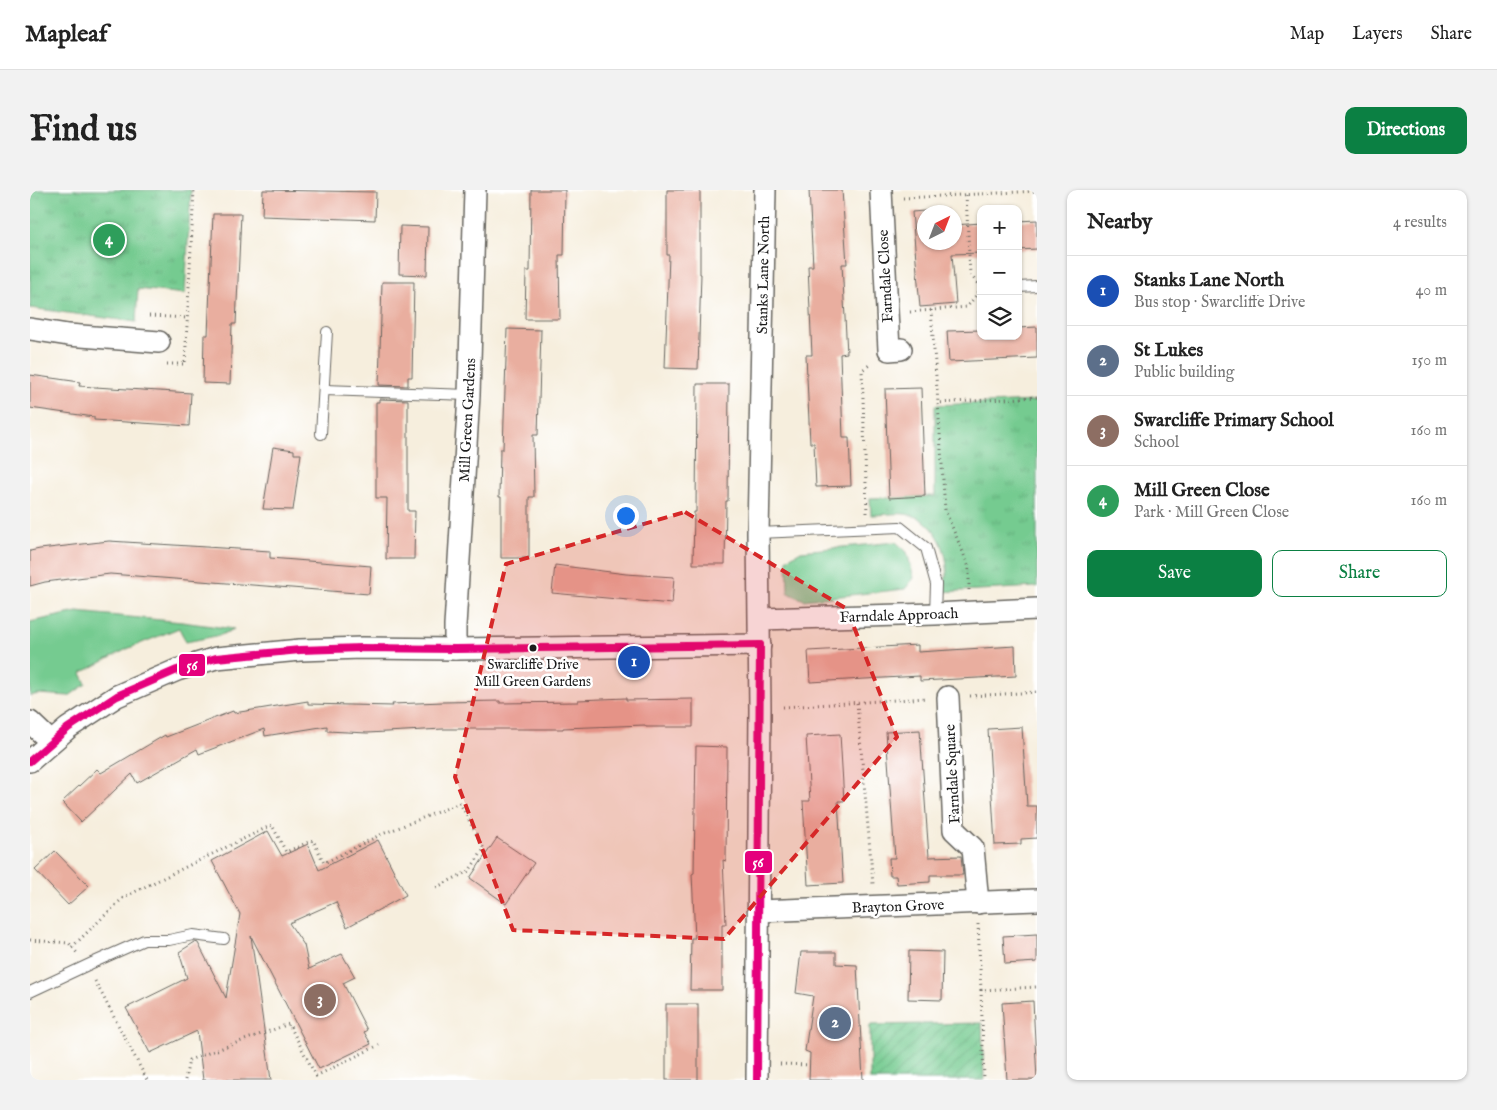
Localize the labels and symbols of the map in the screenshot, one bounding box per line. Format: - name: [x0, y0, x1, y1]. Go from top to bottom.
- north arrow: [917, 205, 962, 250]
- street label: Stanks Lane North: [753, 216, 774, 334]
- pin: 4: [93, 221, 125, 259]
- street label: Farndale Close: [874, 229, 897, 323]
- street label: Mill Green Gardens: [455, 358, 480, 483]
- your location: [613, 503, 639, 529]
- street label: Farndale Approach: [839, 604, 959, 627]
- marker: Swarcliffe Drive Mill Green Gardens: [528, 643, 538, 653]
- pin: 1: [618, 643, 650, 681]
- line badge: 56: [178, 653, 206, 677]
- place label: Swarcliffe Drive Mill Green Gardens: [475, 656, 591, 691]
- text: 56: [187, 657, 199, 675]
- street label: Farndale Square: [940, 724, 965, 824]
- line badge: 56: [744, 850, 773, 874]
- text: 56: [753, 854, 765, 872]
- street label: Brayton Grove: [852, 895, 945, 918]
- pin: 3: [304, 981, 336, 1019]
- pin: 2: [819, 1004, 851, 1042]

